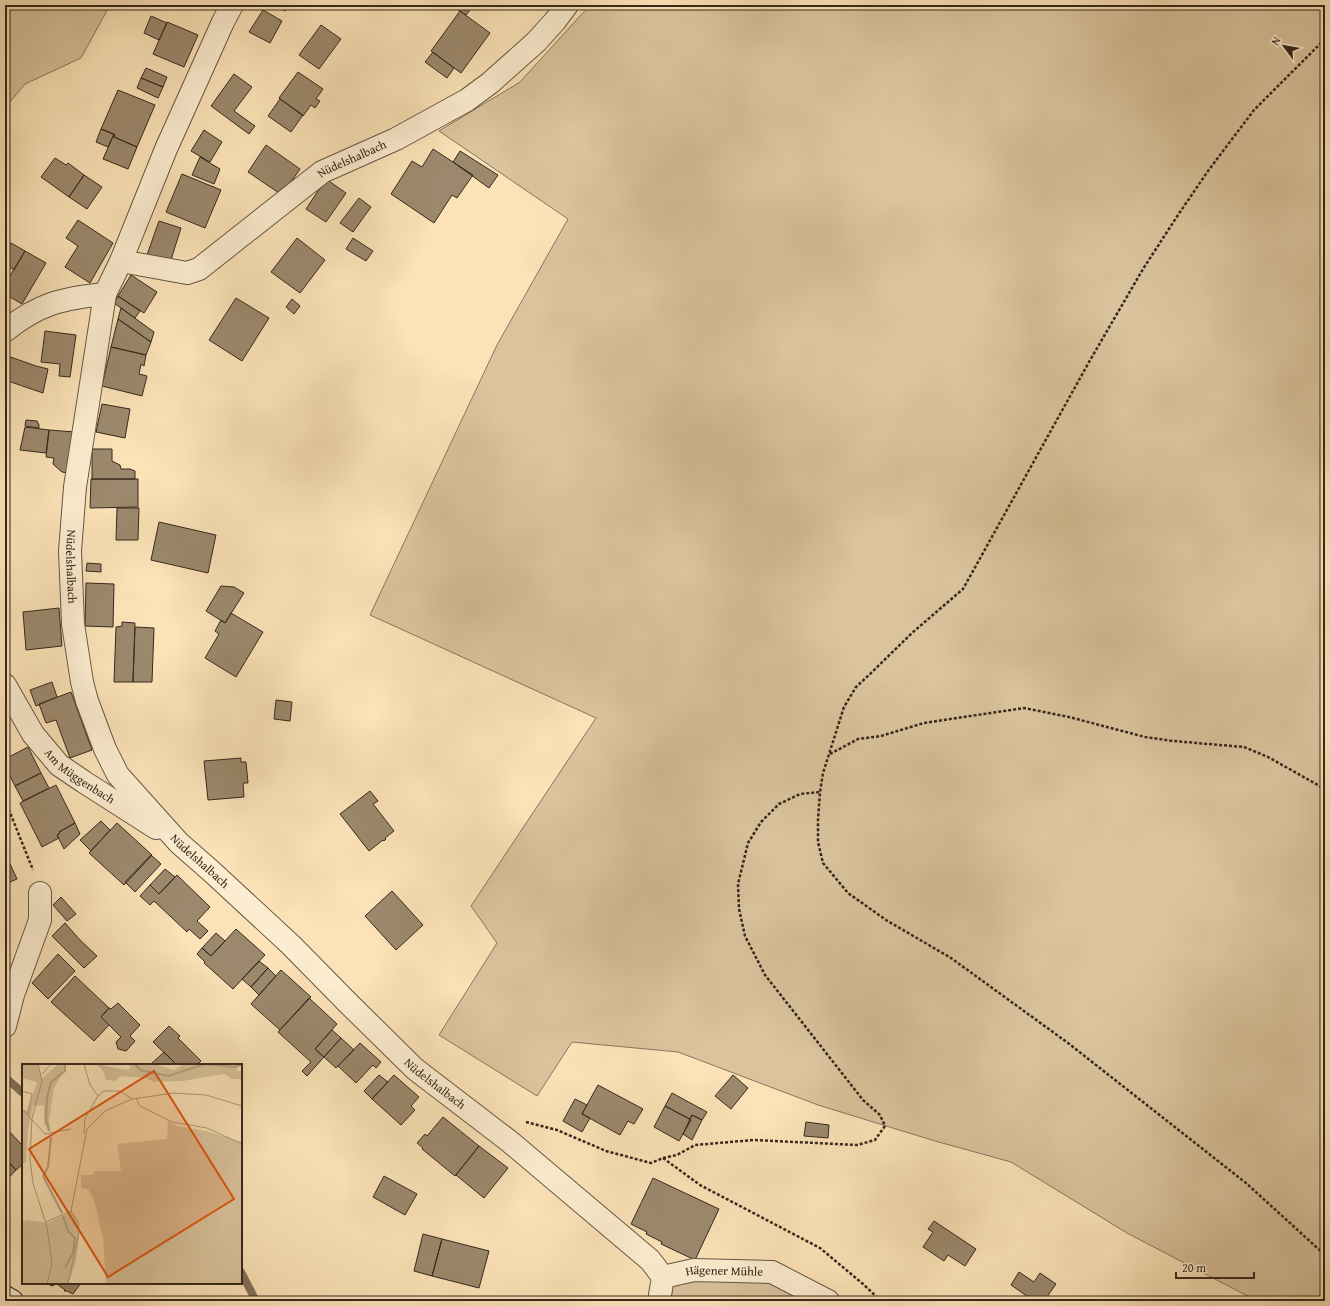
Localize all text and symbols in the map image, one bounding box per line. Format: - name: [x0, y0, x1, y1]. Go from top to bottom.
- north arrow: [1264, 26, 1304, 66]
- text: N: [1267, 33, 1285, 48]
- street label: Nüdelshalbach: [313, 135, 389, 181]
- street label: Nüdelshalbach: [62, 529, 81, 604]
- street label: Am Müggenbach: [41, 745, 119, 808]
- street label: Nüdelshalbach: [167, 830, 234, 892]
- street label: Nüdelshalbach: [401, 1054, 470, 1113]
- inset map: [22, 1064, 242, 1284]
- scale bar: [1176, 1254, 1254, 1280]
- text: 20 m: [1182, 1259, 1206, 1276]
- street label: Hägener Mühle: [684, 1261, 763, 1280]

